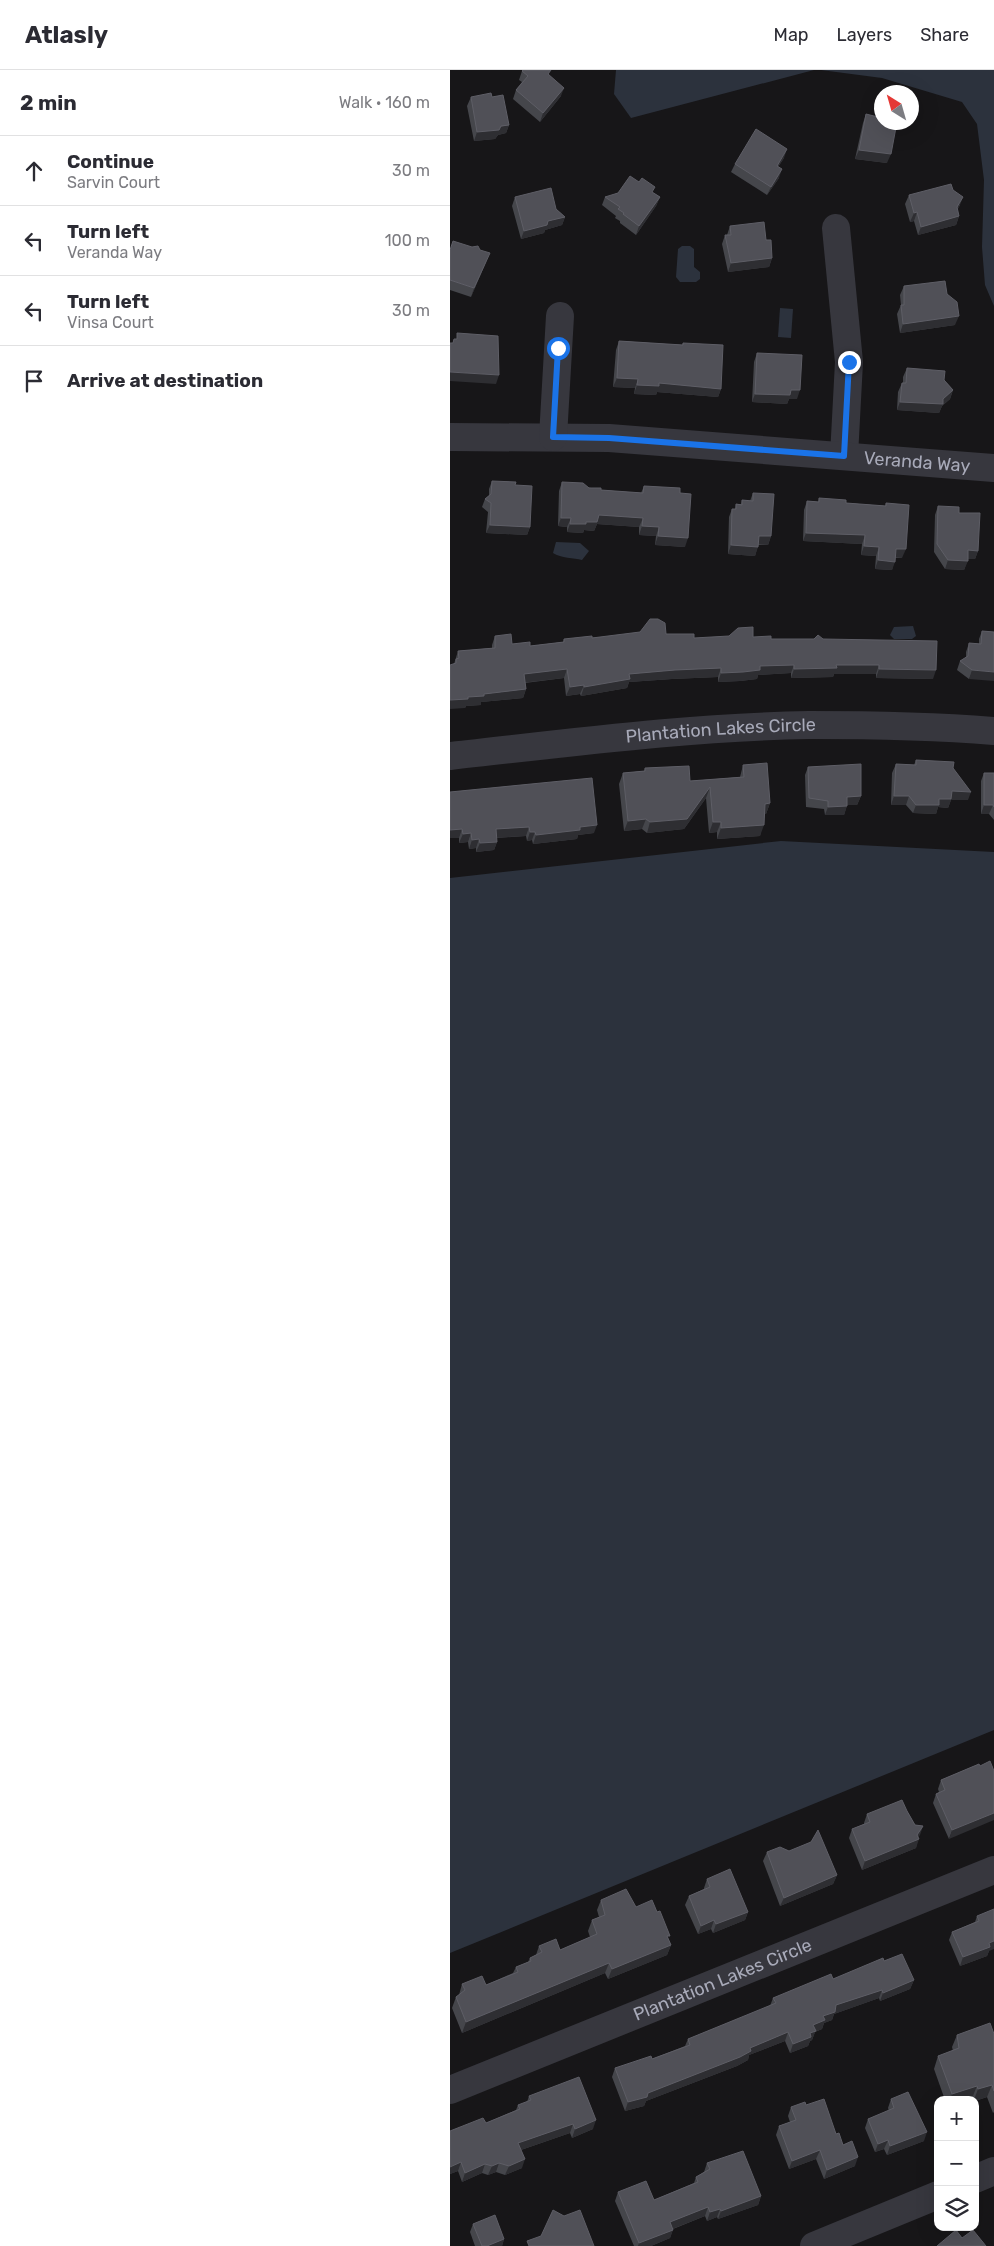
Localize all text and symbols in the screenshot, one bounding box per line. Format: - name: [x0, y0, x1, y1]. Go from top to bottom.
- text: Atlasly: [25, 21, 108, 49]
- text: Map: [774, 24, 809, 46]
- text: Layers: [837, 24, 892, 46]
- text: Share: [920, 24, 969, 46]
- north arrow: [874, 85, 919, 130]
- text: 2 min: [20, 90, 77, 115]
- text: Walk · 160 m: [339, 93, 430, 112]
- text: Continue: [67, 150, 154, 173]
- icon: ahead: [20, 157, 48, 185]
- text: 30 m: [392, 161, 430, 180]
- text: Sarvin Court: [67, 173, 160, 192]
- text: Turn left: [67, 220, 149, 243]
- icon: left: [20, 227, 48, 255]
- text: 100 m: [385, 231, 430, 250]
- text: Veranda Way: [67, 243, 162, 262]
- text: Turn left: [67, 290, 149, 313]
- icon: left: [20, 297, 48, 325]
- text: 30 m: [392, 301, 430, 320]
- text: Vinsa Court: [67, 313, 154, 332]
- route start: [547, 337, 570, 360]
- route end: [838, 351, 861, 374]
- icon: arrive: [20, 367, 48, 395]
- text: Arrive at destination: [67, 369, 263, 392]
- street label: Veranda Way: [863, 447, 971, 477]
- street label: Plantation Lakes Circle: [625, 714, 816, 748]
- street label: Plantation Lakes Circle: [630, 1934, 815, 2026]
- map controls: [934, 2096, 979, 2231]
- button: +: [934, 2096, 979, 2141]
- button: −: [934, 2141, 979, 2186]
- button: layers: [934, 2186, 979, 2231]

